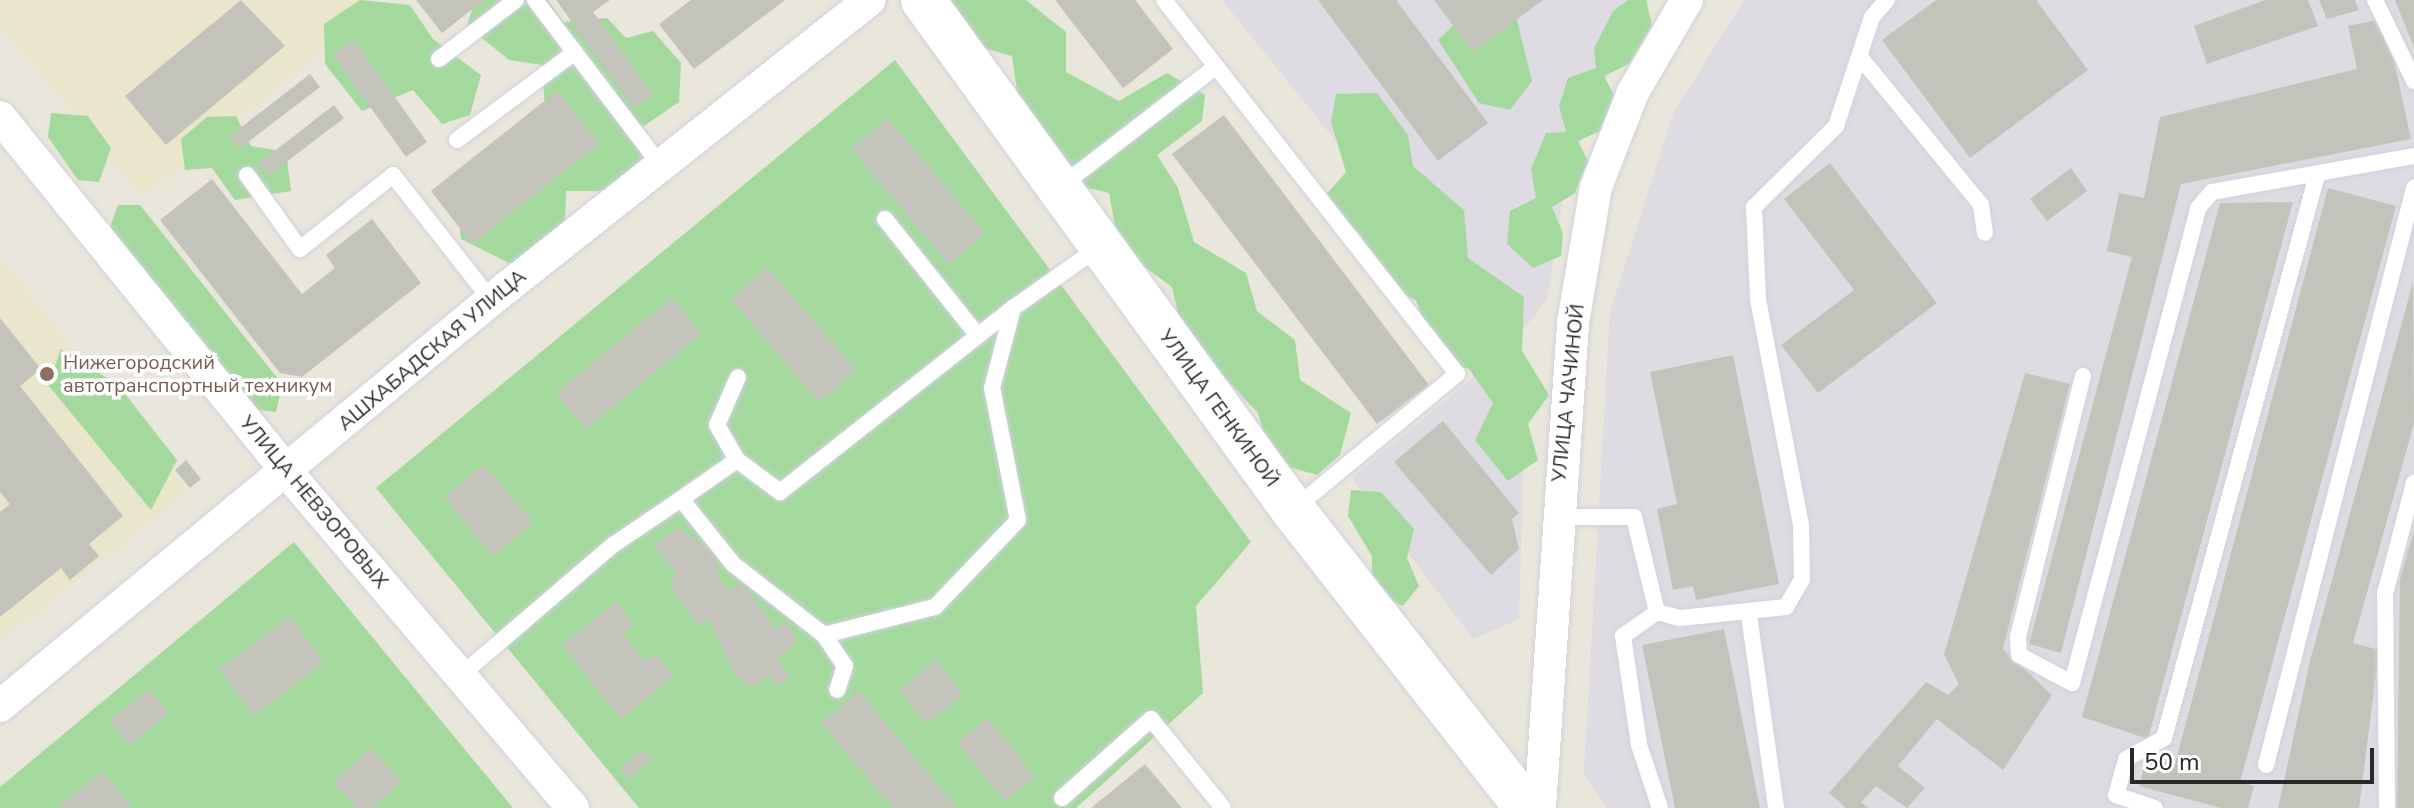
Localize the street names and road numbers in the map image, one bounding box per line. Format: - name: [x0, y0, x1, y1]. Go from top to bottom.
- street label: АШХАБАДСКАЯ УЛИЦА: [333, 264, 531, 436]
- street label: УЛИЦА ЧАЧИНОЙ: [1547, 303, 1589, 483]
- street label: УЛИЦА ГЕНКИНОЙ: [1154, 325, 1284, 491]
- street label: УЛИЦА НЕВЗОРОВЫХ: [235, 411, 393, 593]

